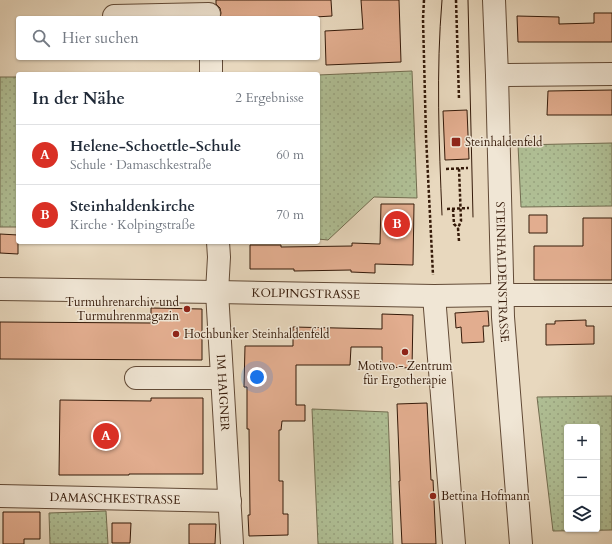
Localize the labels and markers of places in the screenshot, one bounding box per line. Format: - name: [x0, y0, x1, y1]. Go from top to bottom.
- place label: Steinhaldenfeld: [465, 134, 543, 150]
- marker: Steinhaldenfeld: [450, 136, 462, 148]
- pin: B: [384, 209, 410, 239]
- place label: Turmuhrenarchiv und Turmuhrenmagazin: [65, 294, 180, 324]
- marker: Turmuhrenarchiv und Turmuhrenmagazin: [182, 304, 192, 314]
- place label: Hochbunker Steinhaldenfeld: [184, 326, 330, 342]
- marker: Hochbunker Steinhaldenfeld: [171, 329, 181, 339]
- marker: Motivo - Zentrum für Ergotherapie: [400, 347, 410, 357]
- place label: Motivo - Zentrum für Ergotherapie: [357, 358, 453, 388]
- pin: A: [93, 421, 119, 451]
- place label: Bettina Hofmann: [441, 488, 530, 504]
- marker: Bettina Hofmann: [428, 491, 438, 501]

